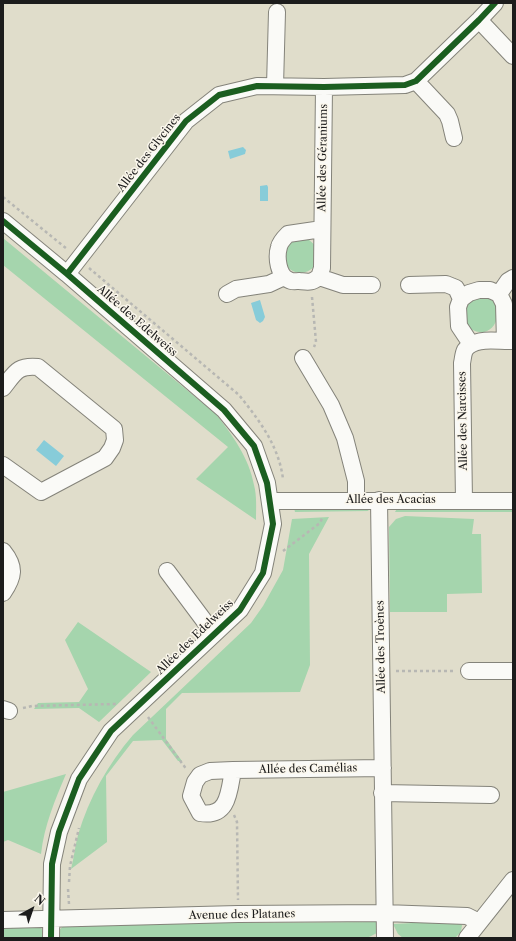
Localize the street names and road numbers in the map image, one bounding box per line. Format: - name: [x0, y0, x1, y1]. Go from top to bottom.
- street label: Allée des Géraniums: [315, 104, 331, 212]
- street label: Allée des Glycines: [114, 111, 184, 195]
- street label: Allée des Edelweiss: [94, 283, 180, 359]
- street label: Allée des Narcisses: [456, 371, 470, 471]
- street label: Allée des Acacias: [346, 493, 436, 507]
- street label: Allée des Edelweiss: [154, 597, 236, 677]
- street label: Allée des Troènes: [374, 600, 388, 694]
- street label: Allée des Camélias: [259, 762, 357, 776]
- street label: Avenue des Platanes: [189, 907, 295, 923]

